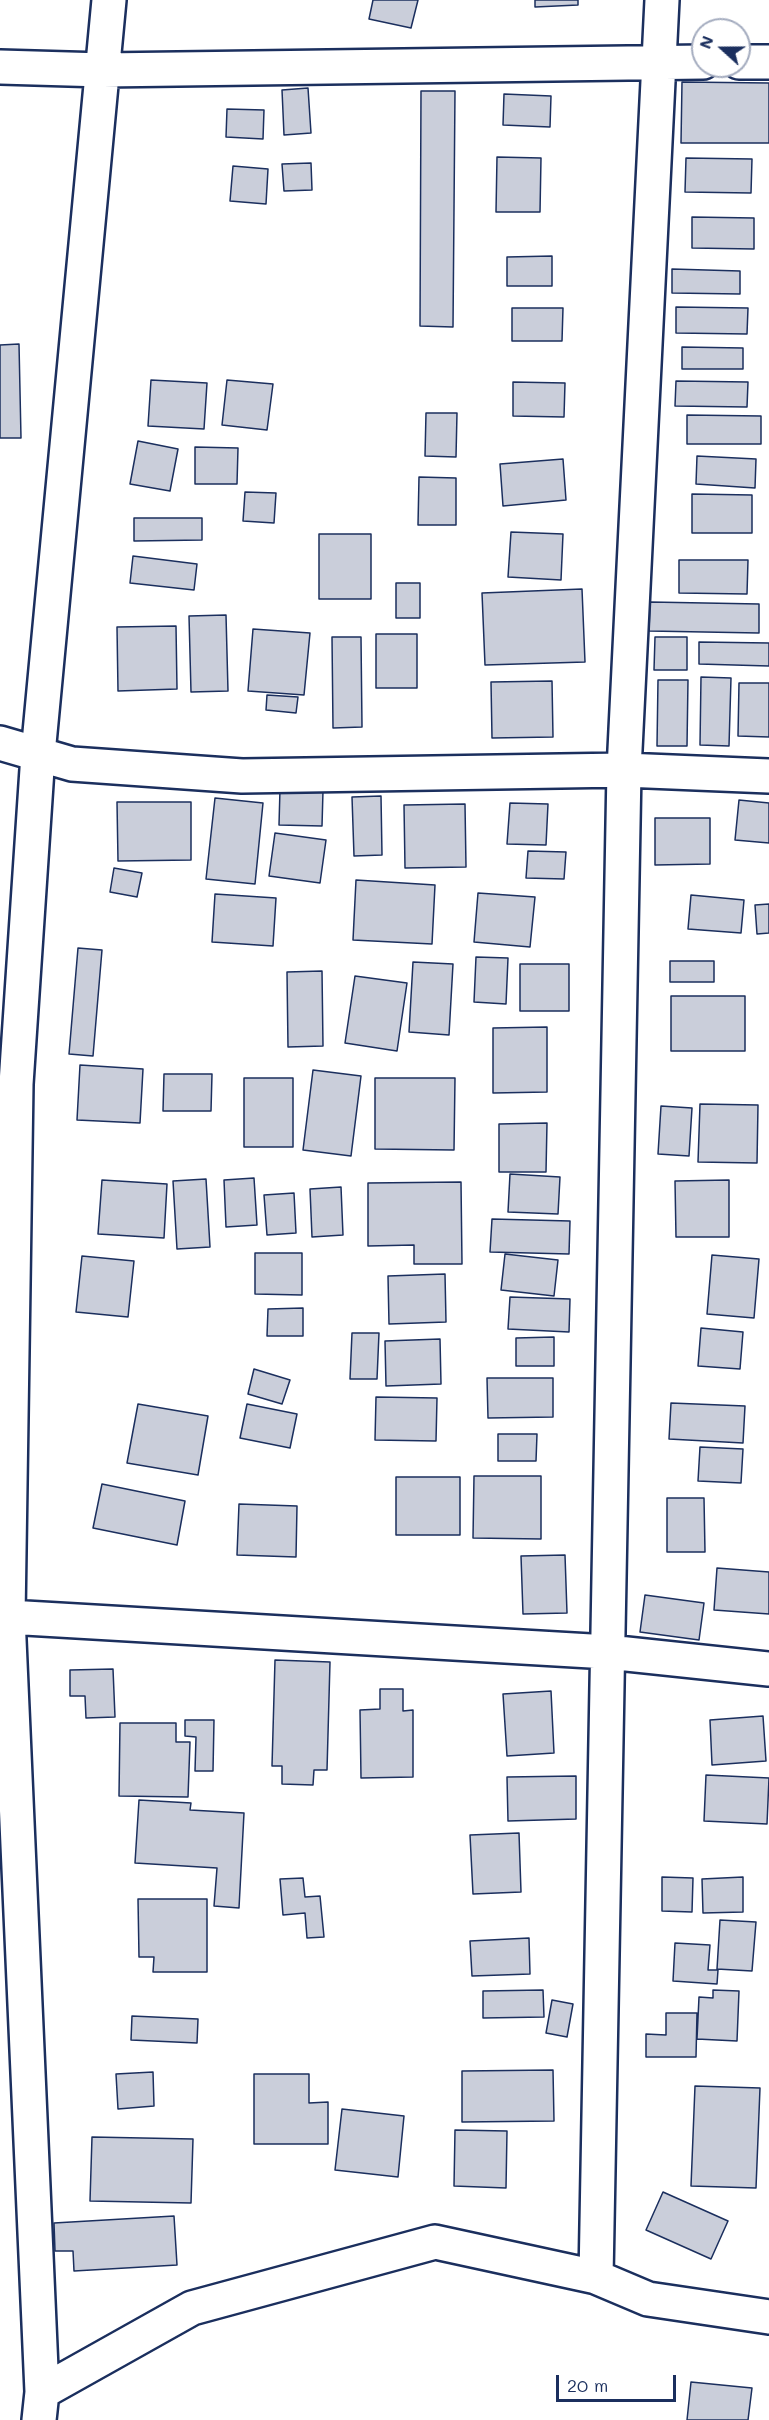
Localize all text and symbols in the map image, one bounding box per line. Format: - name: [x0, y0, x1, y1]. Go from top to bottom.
- north arrow: [691, 18, 751, 78]
- text: N: [694, 33, 718, 52]
- scale bar: [559, 2363, 679, 2401]
- text: 20 m: [567, 2373, 608, 2397]

